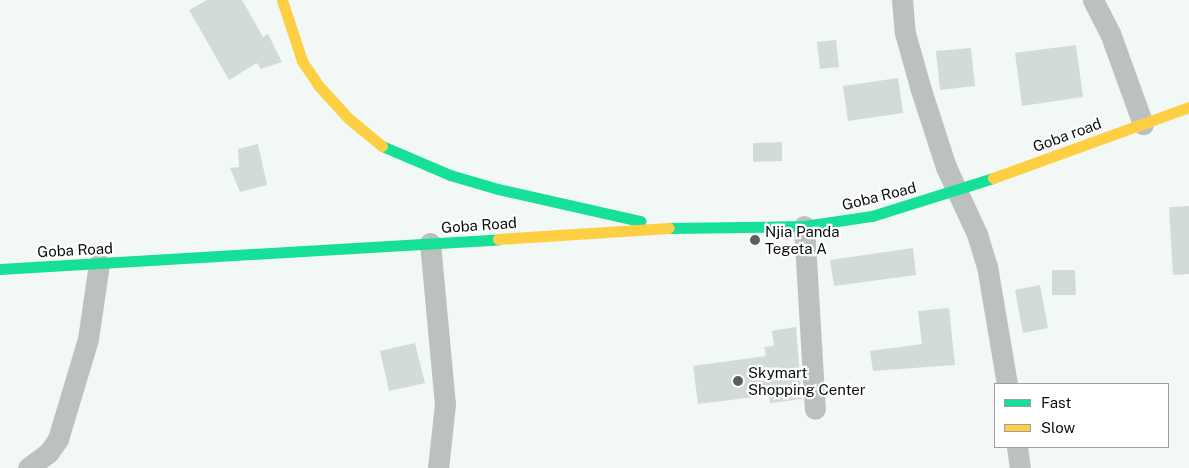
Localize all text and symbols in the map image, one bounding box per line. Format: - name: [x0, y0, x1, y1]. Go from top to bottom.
- street label: Goba road: [1030, 114, 1104, 156]
- street label: Goba Road: [840, 178, 918, 214]
- street label: Goba Road: [441, 213, 517, 237]
- place label: Njia Panda Tegeta A: [765, 222, 840, 257]
- marker: Njia Panda Tegeta A: [749, 234, 761, 246]
- street label: Goba Road: [37, 239, 113, 261]
- place label: Skymart Shopping Center: [748, 363, 866, 398]
- marker: Skymart Shopping Center: [732, 375, 744, 387]
- legend: [994, 383, 1169, 448]
- text: Fast: [1041, 394, 1071, 411]
- text: Slow: [1041, 419, 1075, 436]

